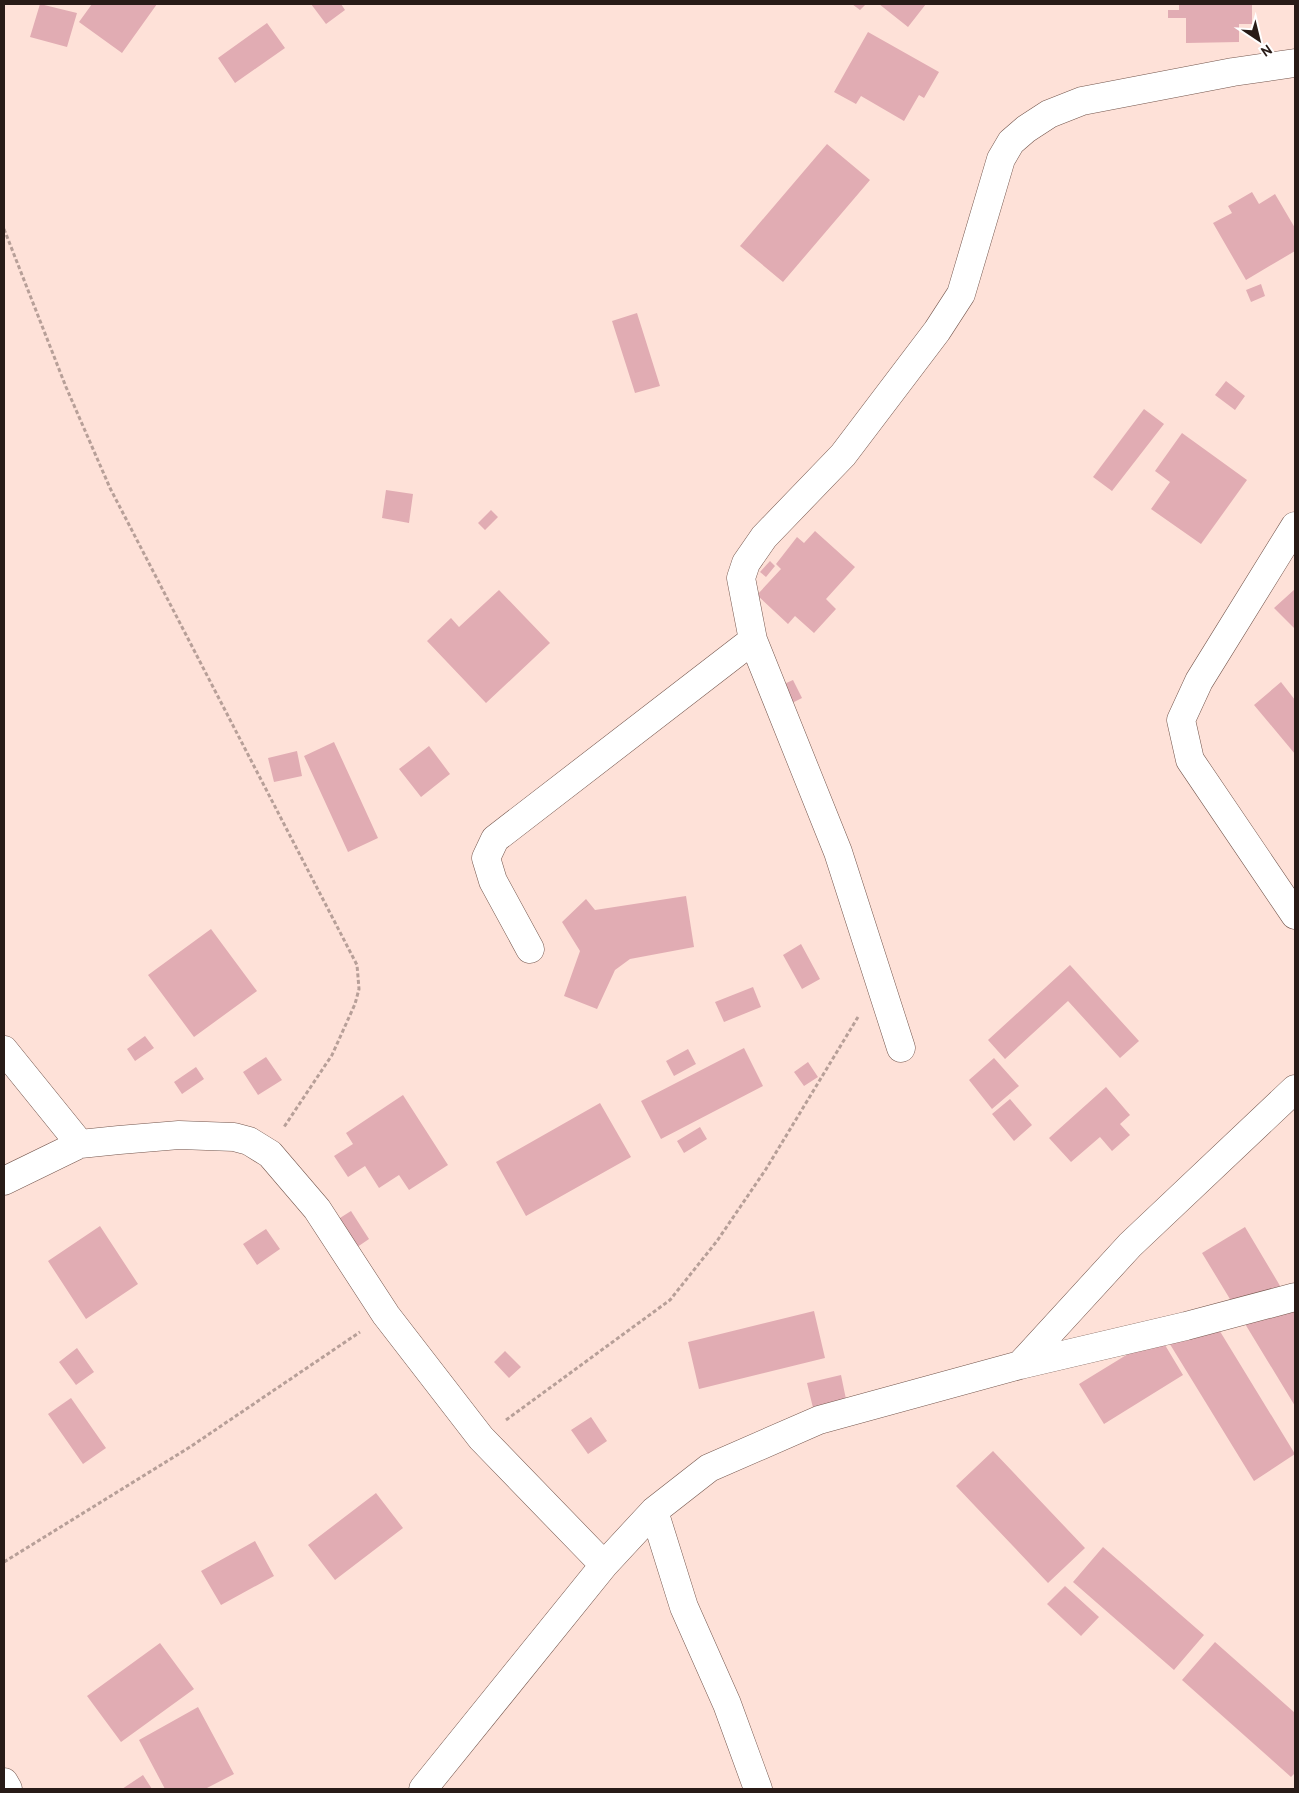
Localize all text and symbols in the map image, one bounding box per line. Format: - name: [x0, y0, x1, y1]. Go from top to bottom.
- north arrow: [1234, 15, 1284, 65]
- text: N: [1257, 40, 1275, 59]

